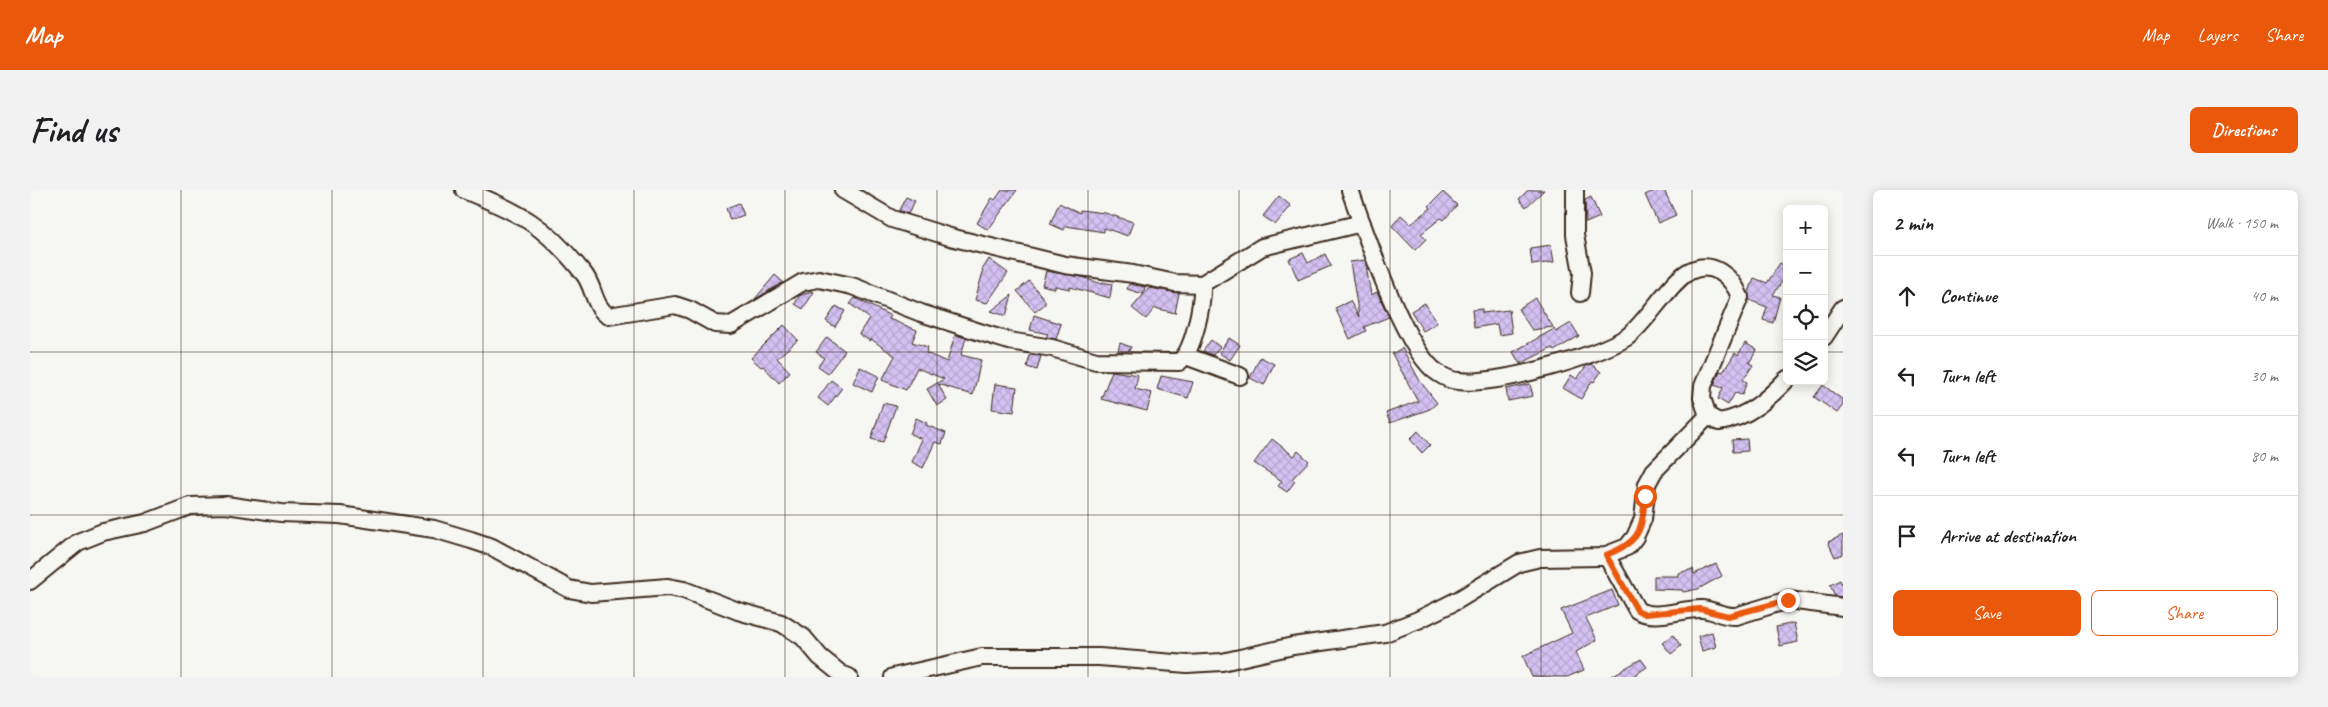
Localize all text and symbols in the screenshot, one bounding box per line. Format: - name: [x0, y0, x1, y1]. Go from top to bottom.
- text: Map: [25, 20, 62, 50]
- text: Map: [2142, 24, 2170, 46]
- text: Layers: [2198, 24, 2237, 46]
- text: Share: [2265, 24, 2303, 46]
- button: Directions: [2190, 107, 2298, 153]
- text: Find us: [30, 108, 117, 153]
- map controls: [1783, 205, 1828, 385]
- button: +: [1783, 205, 1828, 250]
- text: 2 min: [1893, 210, 1933, 236]
- text: Walk · 150 m: [2206, 213, 2278, 233]
- button: −: [1783, 250, 1828, 295]
- icon: ahead: [1893, 282, 1921, 310]
- text: Continue: [1940, 284, 1997, 308]
- text: 40 m: [2251, 286, 2278, 306]
- button: locate: [1783, 295, 1828, 340]
- button: layers: [1783, 340, 1828, 385]
- icon: left: [1893, 362, 1921, 390]
- text: Turn left: [1940, 364, 1995, 388]
- text: 30 m: [2251, 366, 2278, 386]
- icon: left: [1893, 442, 1921, 470]
- text: Turn left: [1940, 444, 1995, 468]
- text: 80 m: [2251, 446, 2278, 466]
- route start: [1634, 485, 1657, 508]
- icon: arrive: [1893, 522, 1921, 550]
- text: Arrive at destination: [1940, 524, 2076, 548]
- route end: [1777, 589, 1800, 612]
- button: Save: [1893, 590, 2081, 636]
- button: Share: [2091, 590, 2278, 636]

